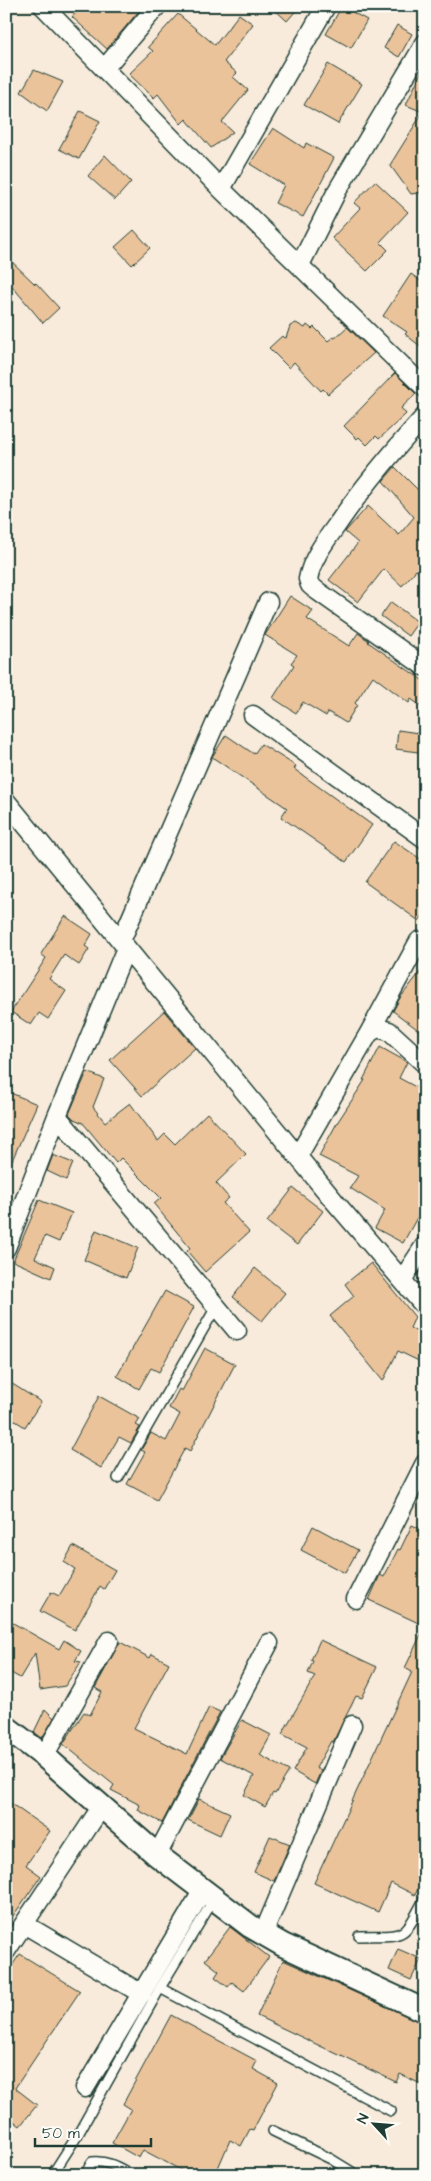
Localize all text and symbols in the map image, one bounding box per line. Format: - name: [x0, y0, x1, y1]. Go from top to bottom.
- north arrow: [348, 2098, 398, 2148]
- text: N: [352, 2110, 374, 2127]
- scale bar: [35, 2116, 151, 2148]
- text: 50 m: [42, 2123, 80, 2144]

